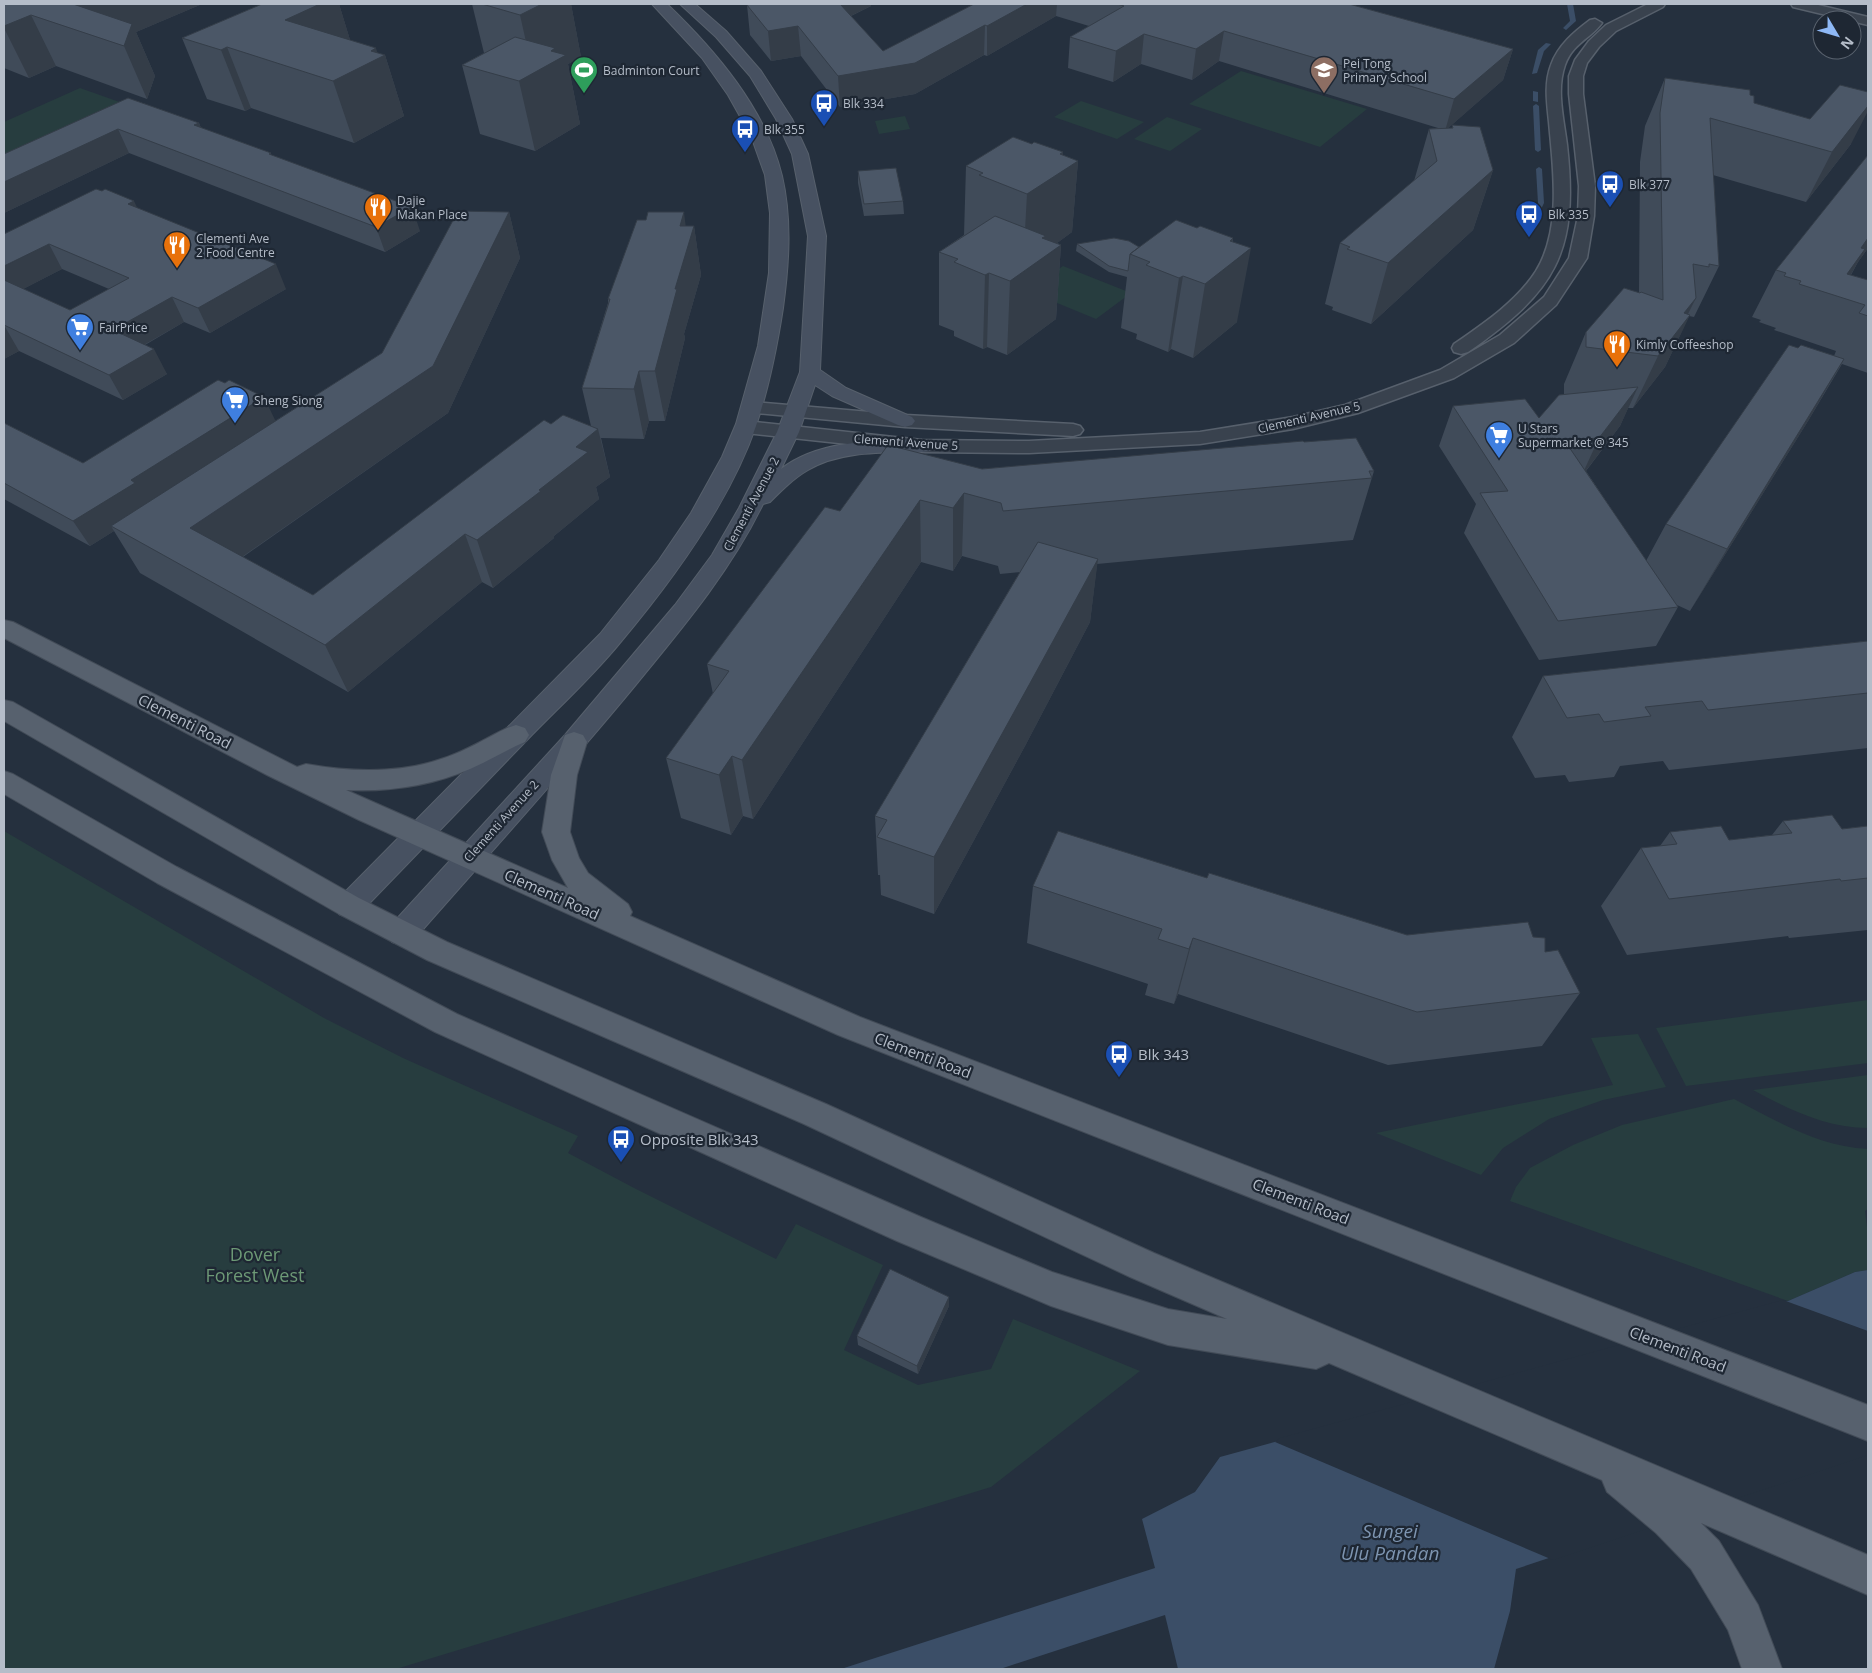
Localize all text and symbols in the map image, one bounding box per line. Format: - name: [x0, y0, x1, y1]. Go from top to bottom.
- north arrow: [1812, 10, 1862, 60]
- text: N: [1837, 33, 1859, 54]
- sports icon: Badminton Court: [569, 55, 599, 94]
- school or university icon: Pei Tong Primary School: [1309, 55, 1339, 94]
- place label: Pei Tong Primary School: [1343, 55, 1427, 86]
- place label: Badminton Court: [603, 62, 700, 79]
- bus stop icon: Blk 334: [809, 88, 839, 127]
- place label: Blk 334: [843, 95, 884, 112]
- bus stop icon: Blk 355: [730, 114, 760, 153]
- place label: Blk 355: [764, 121, 805, 138]
- bus stop icon: Blk 377: [1595, 169, 1625, 208]
- place label: Blk 377: [1629, 176, 1670, 193]
- restaurant icon: Dajie Makan Place: [363, 192, 393, 231]
- place label: Dajie Makan Place: [397, 192, 468, 223]
- bus stop icon: Blk 335: [1514, 199, 1544, 238]
- place label: Blk 335: [1548, 206, 1589, 223]
- restaurant icon: Clementi Ave 2 Food Centre: [162, 230, 192, 269]
- place label: Clementi Ave 2 Food Centre: [196, 230, 275, 261]
- supermarket icon: FairPrice: [65, 312, 95, 351]
- place label: FairPrice: [99, 319, 148, 336]
- restaurant icon: Kimly Coffeeshop: [1602, 329, 1632, 368]
- place label: Kimly Coffeeshop: [1636, 336, 1734, 353]
- supermarket icon: Sheng Siong: [220, 385, 250, 424]
- place label: Sheng Siong: [254, 392, 323, 409]
- street label: Clementi Avenue 5: [1256, 397, 1362, 437]
- supermarket icon: U Stars Supermarket @ 345: [1484, 420, 1514, 459]
- place label: U Stars Supermarket @ 345: [1518, 420, 1629, 451]
- street label: Clementi Avenue 5: [853, 430, 959, 454]
- street label: Clementi Avenue 2: [719, 454, 783, 554]
- street label: Clementi Road: [135, 689, 235, 753]
- street label: Clementi Avenue 2: [460, 776, 542, 866]
- street label: Clementi Road: [501, 864, 603, 924]
- street label: Clementi Road: [872, 1027, 974, 1083]
- bus stop icon: Blk 343: [1104, 1039, 1134, 1078]
- place label: Blk 343: [1138, 1044, 1189, 1064]
- bus stop icon: Opposite Blk 343: [606, 1124, 636, 1163]
- place label: Opposite Blk 343: [640, 1129, 759, 1149]
- street label: Clementi Road: [1250, 1173, 1352, 1229]
- park label: Dover Forest West: [206, 1242, 304, 1287]
- street label: Clementi Road: [1627, 1321, 1729, 1377]
- water label: Sungei Ulu Pandan: [1341, 1518, 1439, 1566]

